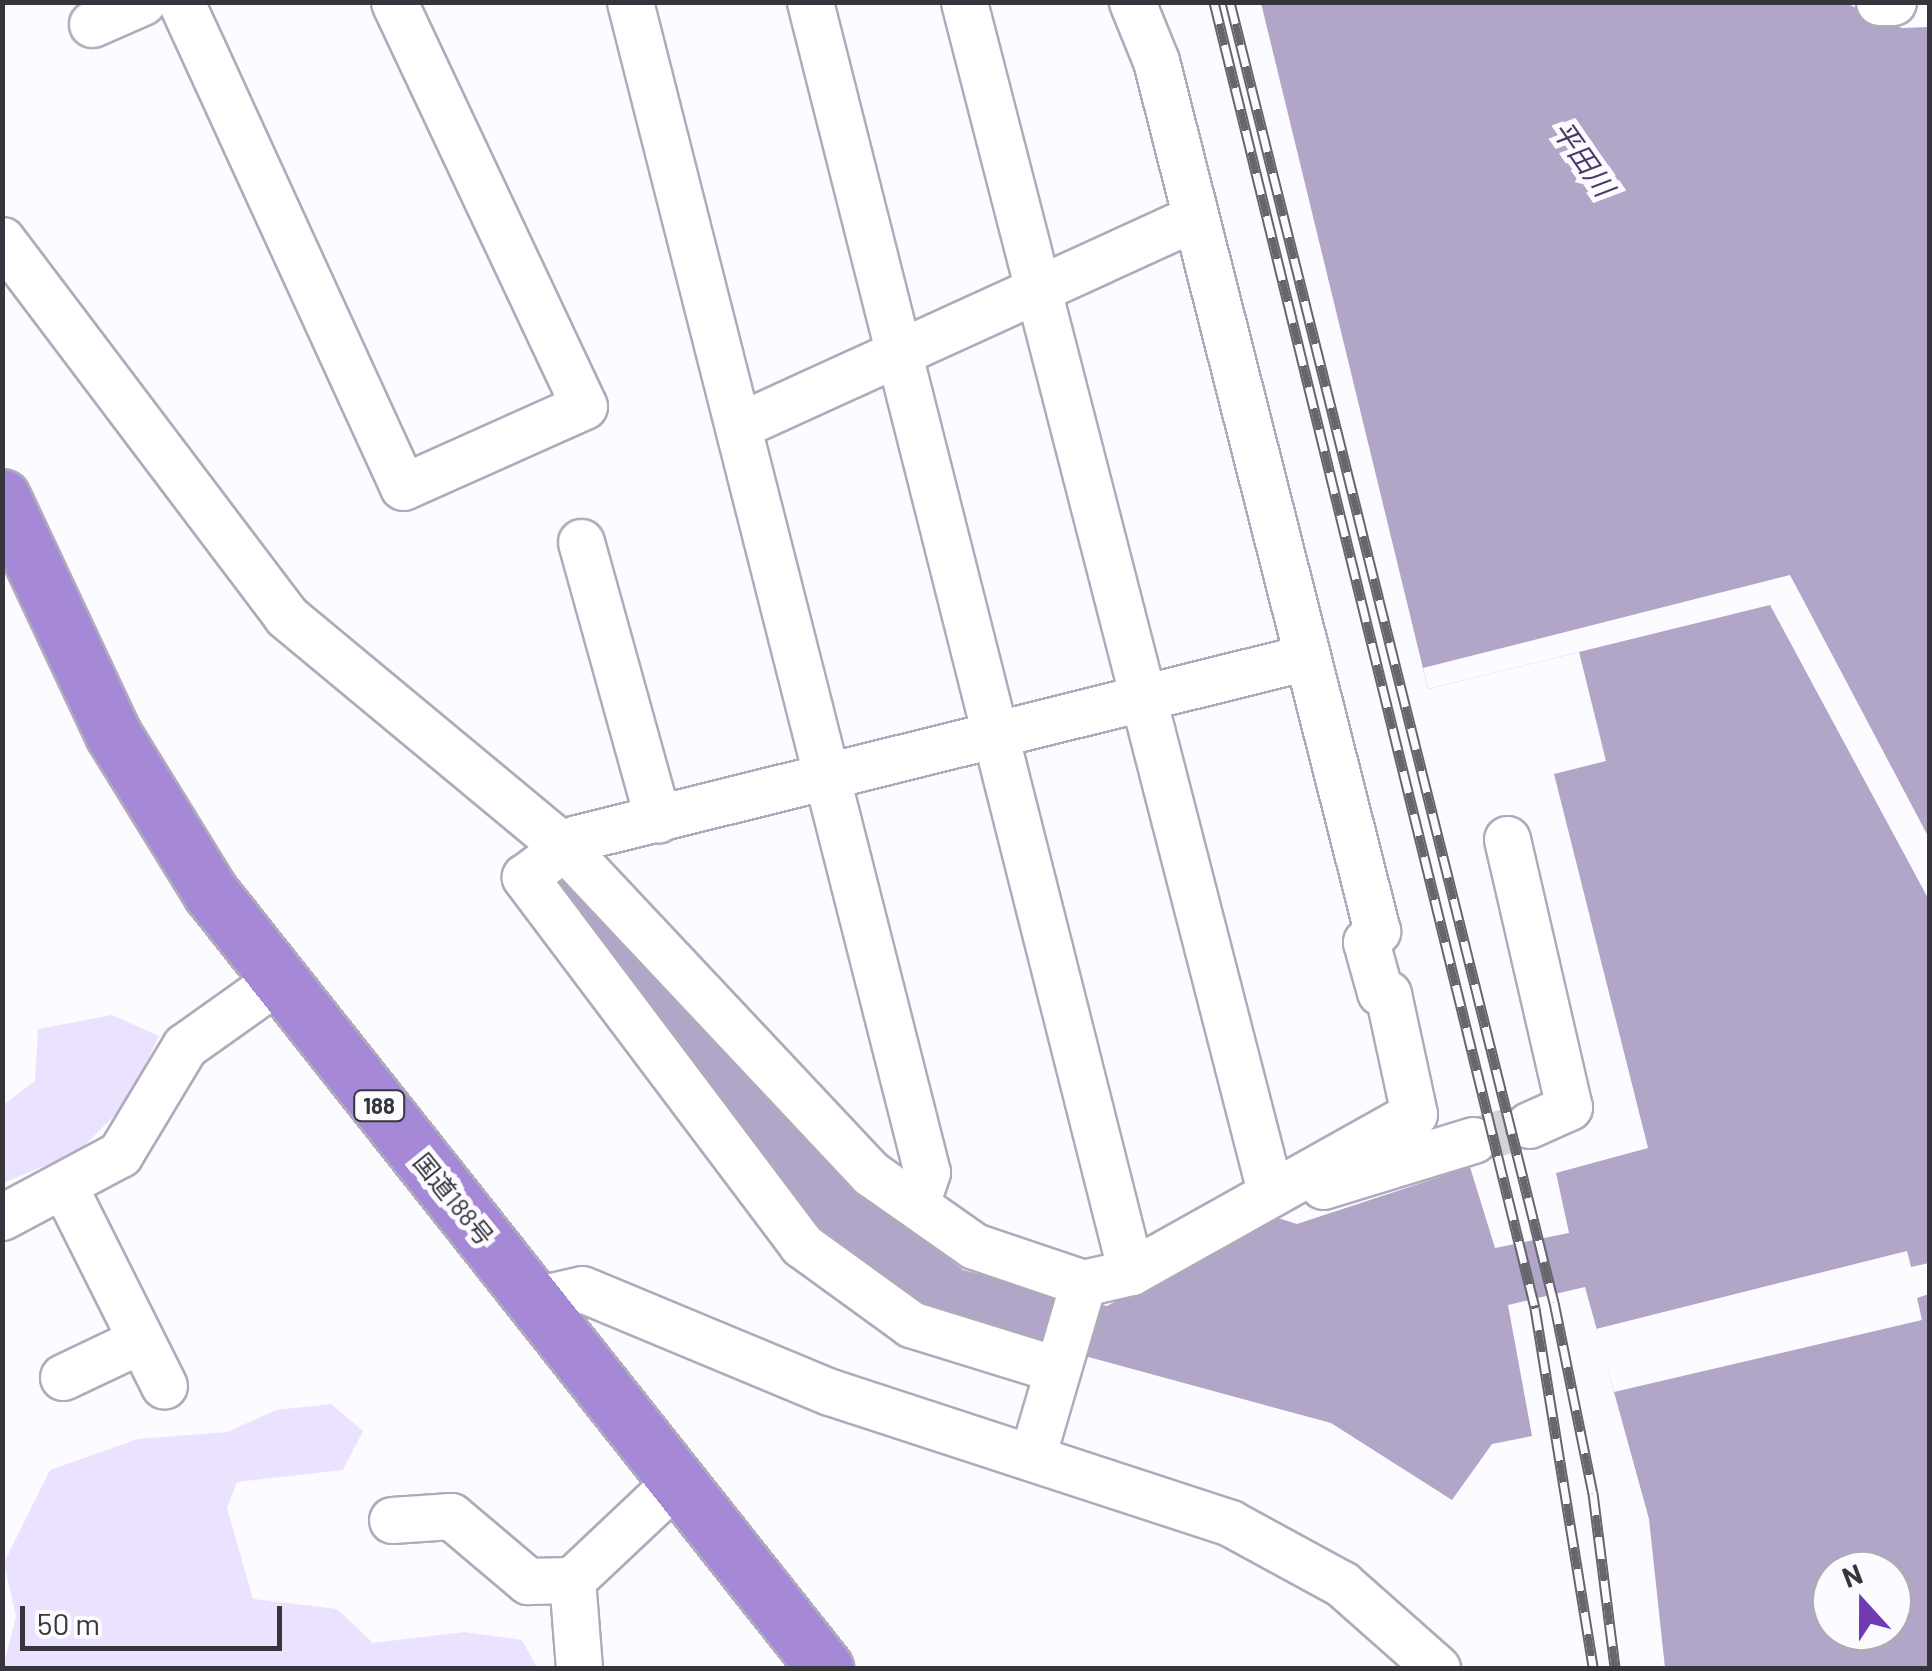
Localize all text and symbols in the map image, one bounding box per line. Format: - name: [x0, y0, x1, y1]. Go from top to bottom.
- water label: 平田川: [1546, 114, 1622, 202]
- road number: 188: [352, 1089, 406, 1123]
- street label: 国道188号: [408, 1147, 500, 1251]
- north arrow: [1812, 1551, 1912, 1651]
- text: N: [1837, 1556, 1867, 1594]
- scale bar: [25, 1586, 288, 1648]
- text: 50 m: [37, 1605, 100, 1641]

